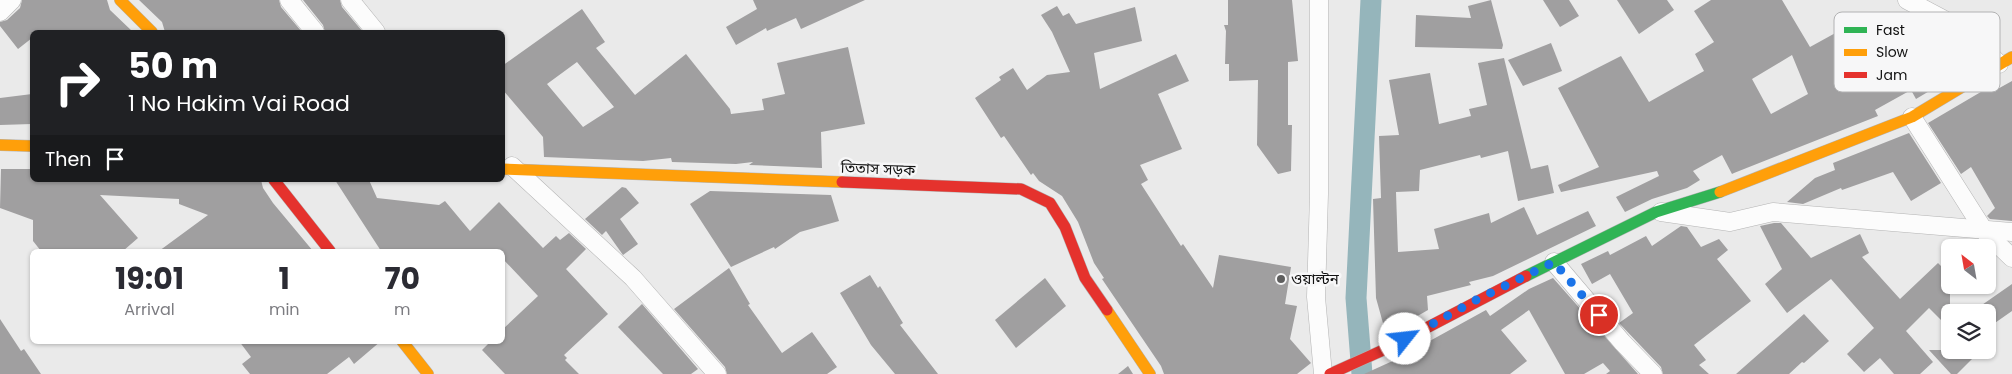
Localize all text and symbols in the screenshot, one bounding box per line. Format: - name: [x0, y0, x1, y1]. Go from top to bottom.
- legend: [1834, 12, 2000, 92]
- text: Fast: [1876, 20, 1905, 40]
- text: 50 m: [128, 41, 218, 90]
- text: Slow: [1876, 42, 1909, 62]
- icon: right: [45, 50, 110, 115]
- text: Jam: [1876, 65, 1907, 85]
- text: 1 No Hakim Vai Road: [128, 88, 350, 119]
- icon: arrive: [101, 145, 129, 173]
- text: Then: [45, 146, 91, 173]
- street label: তিতাস সড়ক: [839, 157, 917, 180]
- north arrow: [1941, 239, 1996, 294]
- map controls: [1941, 239, 1996, 359]
- text: 19:01: [115, 257, 184, 300]
- text: 1: [279, 257, 290, 300]
- text: 70: [384, 257, 420, 300]
- place label: ওয়াল্টন: [1291, 268, 1340, 289]
- marker: ওয়াল্টন: [1275, 273, 1287, 285]
- pin: [1578, 294, 1620, 336]
- text: Arrival: [124, 298, 175, 321]
- text: min: [269, 298, 300, 321]
- text: m: [394, 298, 411, 321]
- icon: arrive: [1585, 301, 1613, 329]
- button: layers: [1941, 304, 1996, 359]
- position arrow: [1378, 312, 1430, 364]

